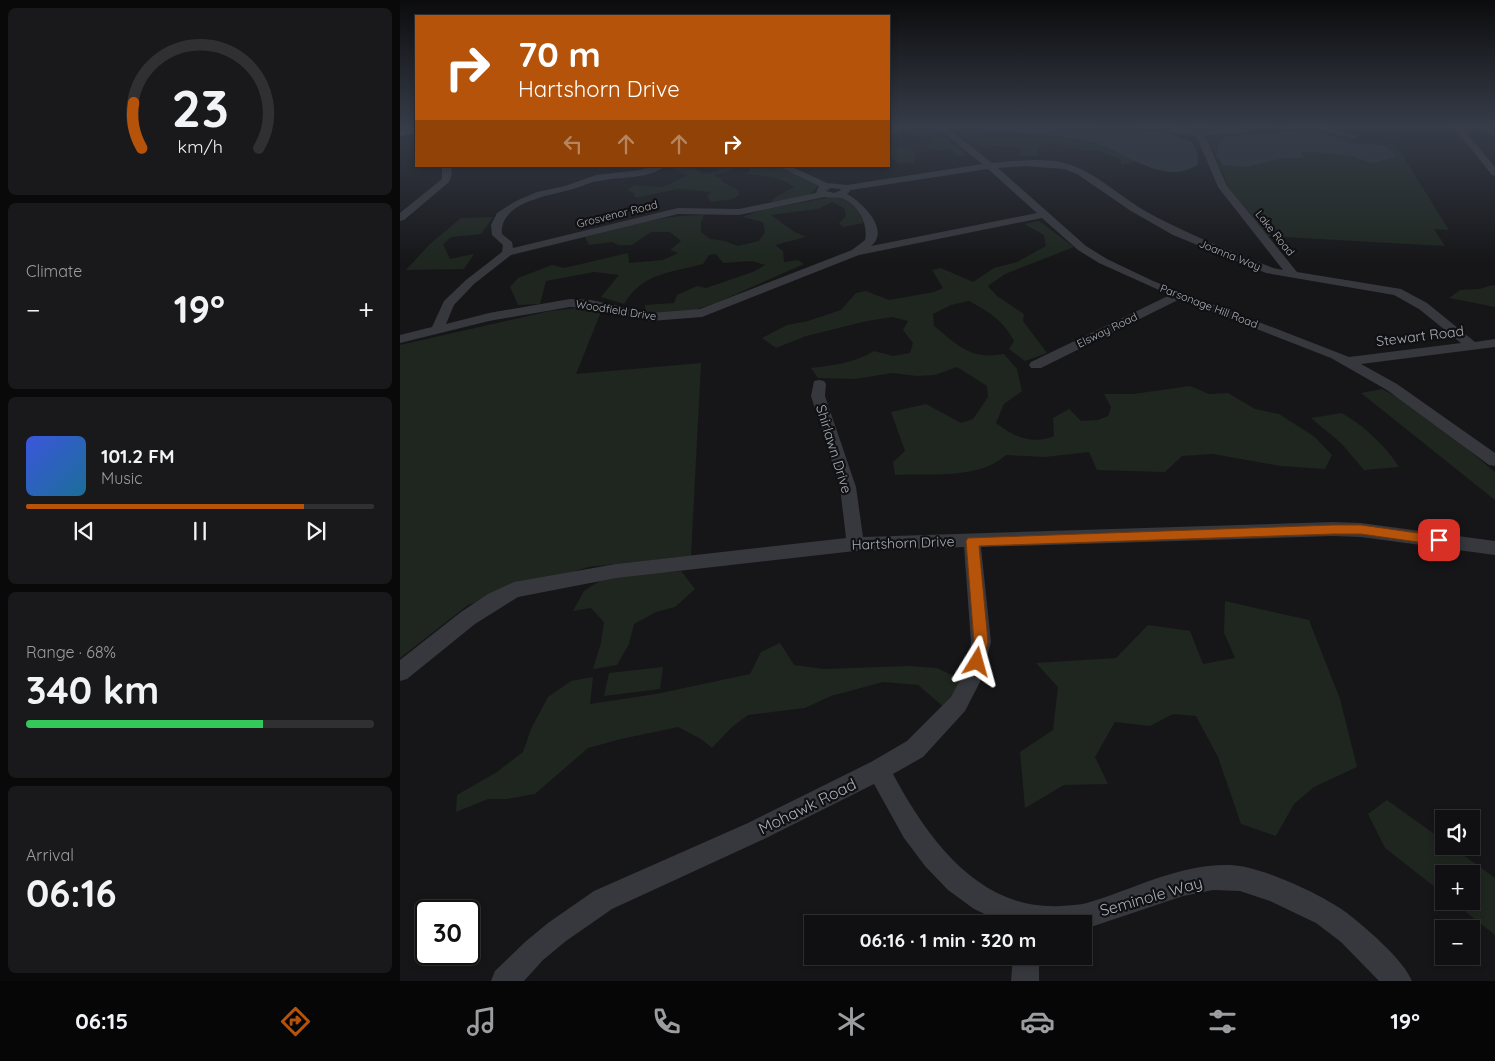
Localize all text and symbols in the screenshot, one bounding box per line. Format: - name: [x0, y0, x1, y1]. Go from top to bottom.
- text: 70 m: [518, 32, 601, 76]
- icon: right: [435, 35, 500, 100]
- text: 23: [171, 75, 229, 140]
- text: Hartshorn Drive: [518, 75, 680, 103]
- icon: left: [559, 130, 587, 158]
- icon: ahead: [612, 130, 640, 158]
- icon: ahead: [665, 130, 693, 158]
- icon: right: [718, 130, 746, 158]
- text: km/h: [177, 135, 223, 157]
- street label: Grosvenor Road: [575, 197, 659, 231]
- street label: Lake Road: [1252, 207, 1298, 259]
- street label: Joanna Way: [1197, 236, 1263, 274]
- text: Climate: [26, 261, 82, 281]
- street label: Parsonage Hill Road: [1158, 281, 1260, 331]
- text: 19°: [174, 285, 225, 333]
- text: −: [26, 292, 41, 327]
- text: +: [358, 292, 374, 327]
- street label: Woodfield Drive: [575, 297, 657, 323]
- street label: Elsway Road: [1075, 309, 1139, 351]
- street label: Stewart Road: [1375, 322, 1465, 350]
- street label: Shirlawn Drive: [812, 402, 856, 496]
- text: 101.2 FM: [101, 444, 175, 468]
- text: Music: [101, 468, 143, 488]
- icon: previous: [70, 517, 98, 545]
- icon: pause: [186, 517, 214, 545]
- icon: next: [302, 517, 330, 545]
- pin: [1418, 519, 1460, 561]
- icon: arrive: [1425, 526, 1453, 554]
- street label: Hartshorn Drive: [851, 532, 955, 554]
- position arrow: [950, 635, 1002, 687]
- text: Range · 68%: [26, 642, 116, 662]
- text: 340 km: [26, 666, 159, 714]
- street label: Mohawk Road: [755, 774, 859, 838]
- map controls: [1435, 810, 1480, 965]
- button: sound: [1435, 810, 1480, 855]
- text: Arrival: [26, 845, 74, 865]
- button: +: [1435, 865, 1480, 910]
- text: 06:16: [26, 869, 117, 917]
- street label: Seminole Way: [1097, 872, 1205, 920]
- speed limit sign: 30: [415, 900, 480, 965]
- button: −: [1435, 920, 1480, 965]
- text: 06:16 · 1 min · 320 m: [860, 928, 1036, 952]
- icon: directions: [278, 1004, 313, 1039]
- icon: music: [464, 1004, 499, 1039]
- icon: phone: [649, 1004, 684, 1039]
- icon: climate: [834, 1004, 869, 1039]
- icon: car: [1020, 1004, 1055, 1039]
- icon: filters: [1205, 1004, 1240, 1039]
- text: 06:15: [75, 1007, 128, 1035]
- text: 19°: [1390, 1007, 1420, 1035]

